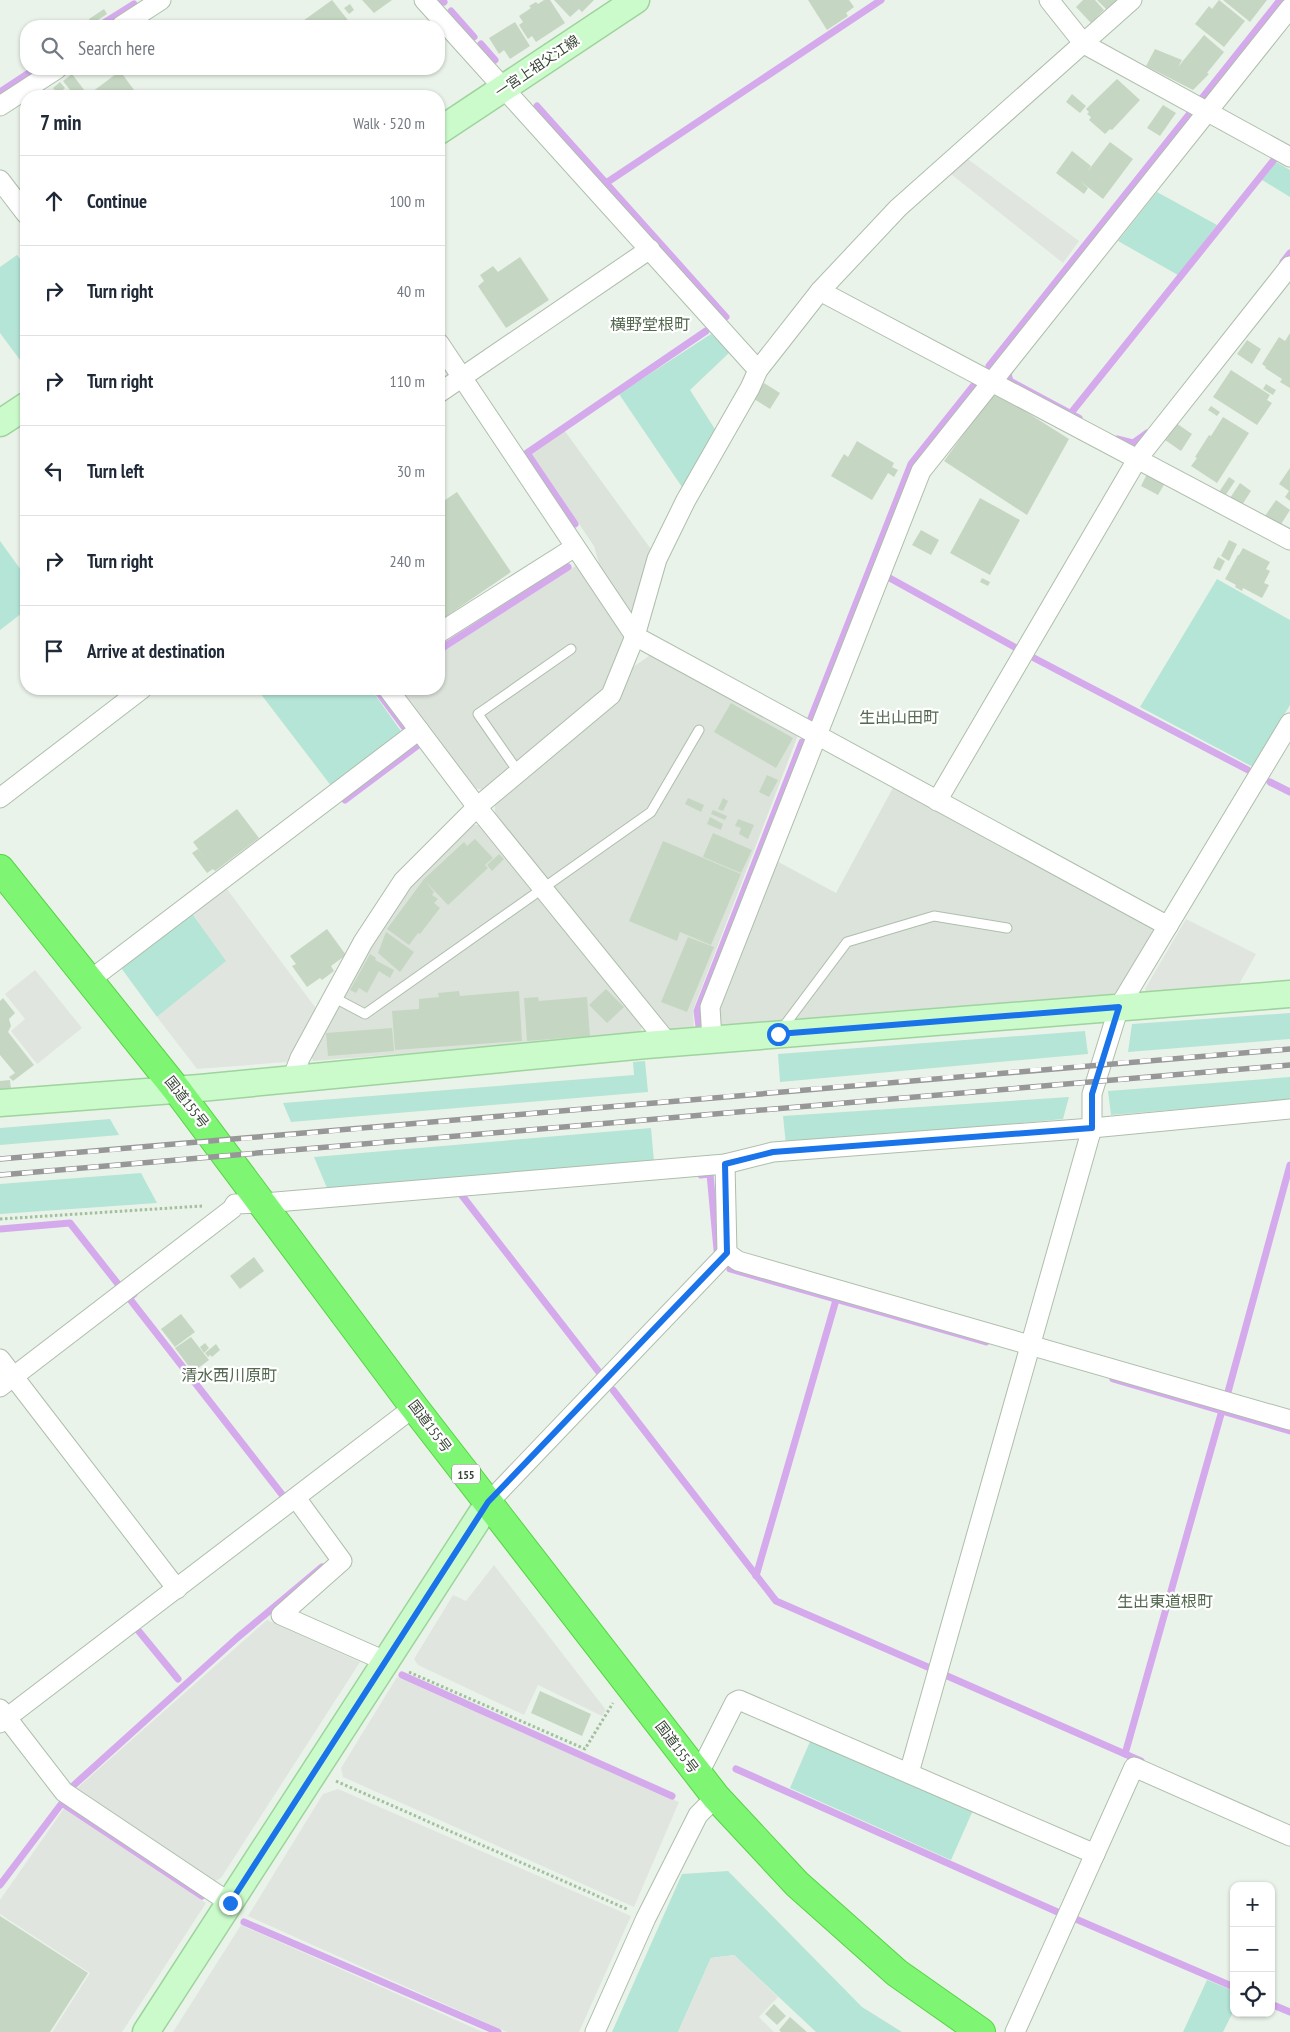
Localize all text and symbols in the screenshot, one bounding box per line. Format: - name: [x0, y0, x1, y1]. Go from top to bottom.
- search box: [20, 20, 445, 75]
- street label: 一宮上祖父江線: [491, 31, 583, 101]
- icon: search: [38, 34, 66, 62]
- text: Search here: [78, 36, 155, 60]
- text: 7 min: [40, 109, 82, 136]
- text: Walk · 520 m: [353, 113, 425, 133]
- icon: ahead: [40, 187, 68, 215]
- text: Continue: [87, 189, 147, 213]
- text: 100 m: [390, 191, 425, 211]
- icon: right: [40, 277, 68, 305]
- text: Turn right: [87, 279, 153, 303]
- text: 40 m: [397, 281, 425, 301]
- district label: 横野堂根町: [610, 314, 690, 334]
- icon: right: [40, 367, 68, 395]
- text: Turn right: [87, 369, 153, 393]
- text: 110 m: [390, 371, 425, 391]
- icon: left: [40, 457, 68, 485]
- text: Turn left: [87, 459, 144, 483]
- text: 30 m: [397, 461, 425, 481]
- icon: right: [40, 547, 68, 575]
- text: Turn right: [87, 549, 153, 573]
- text: 240 m: [390, 551, 425, 571]
- icon: arrive: [40, 637, 68, 665]
- text: Arrive at destination: [87, 639, 225, 663]
- district label: 生出山田町: [859, 707, 939, 727]
- route start: [767, 1023, 790, 1046]
- street label: 国道155号: [161, 1072, 213, 1132]
- district label: 清水西川原町: [181, 1365, 277, 1385]
- street label: 国道155号: [404, 1396, 456, 1456]
- road number: 155: [452, 1465, 480, 1484]
- district label: 生出東道根町: [1117, 1591, 1213, 1611]
- street label: 国道155号: [651, 1717, 703, 1777]
- map controls: [1230, 1882, 1275, 2017]
- button: +: [1230, 1882, 1275, 1927]
- route end: [219, 1892, 242, 1915]
- button: −: [1230, 1927, 1275, 1972]
- button: locate: [1230, 1972, 1275, 2017]

